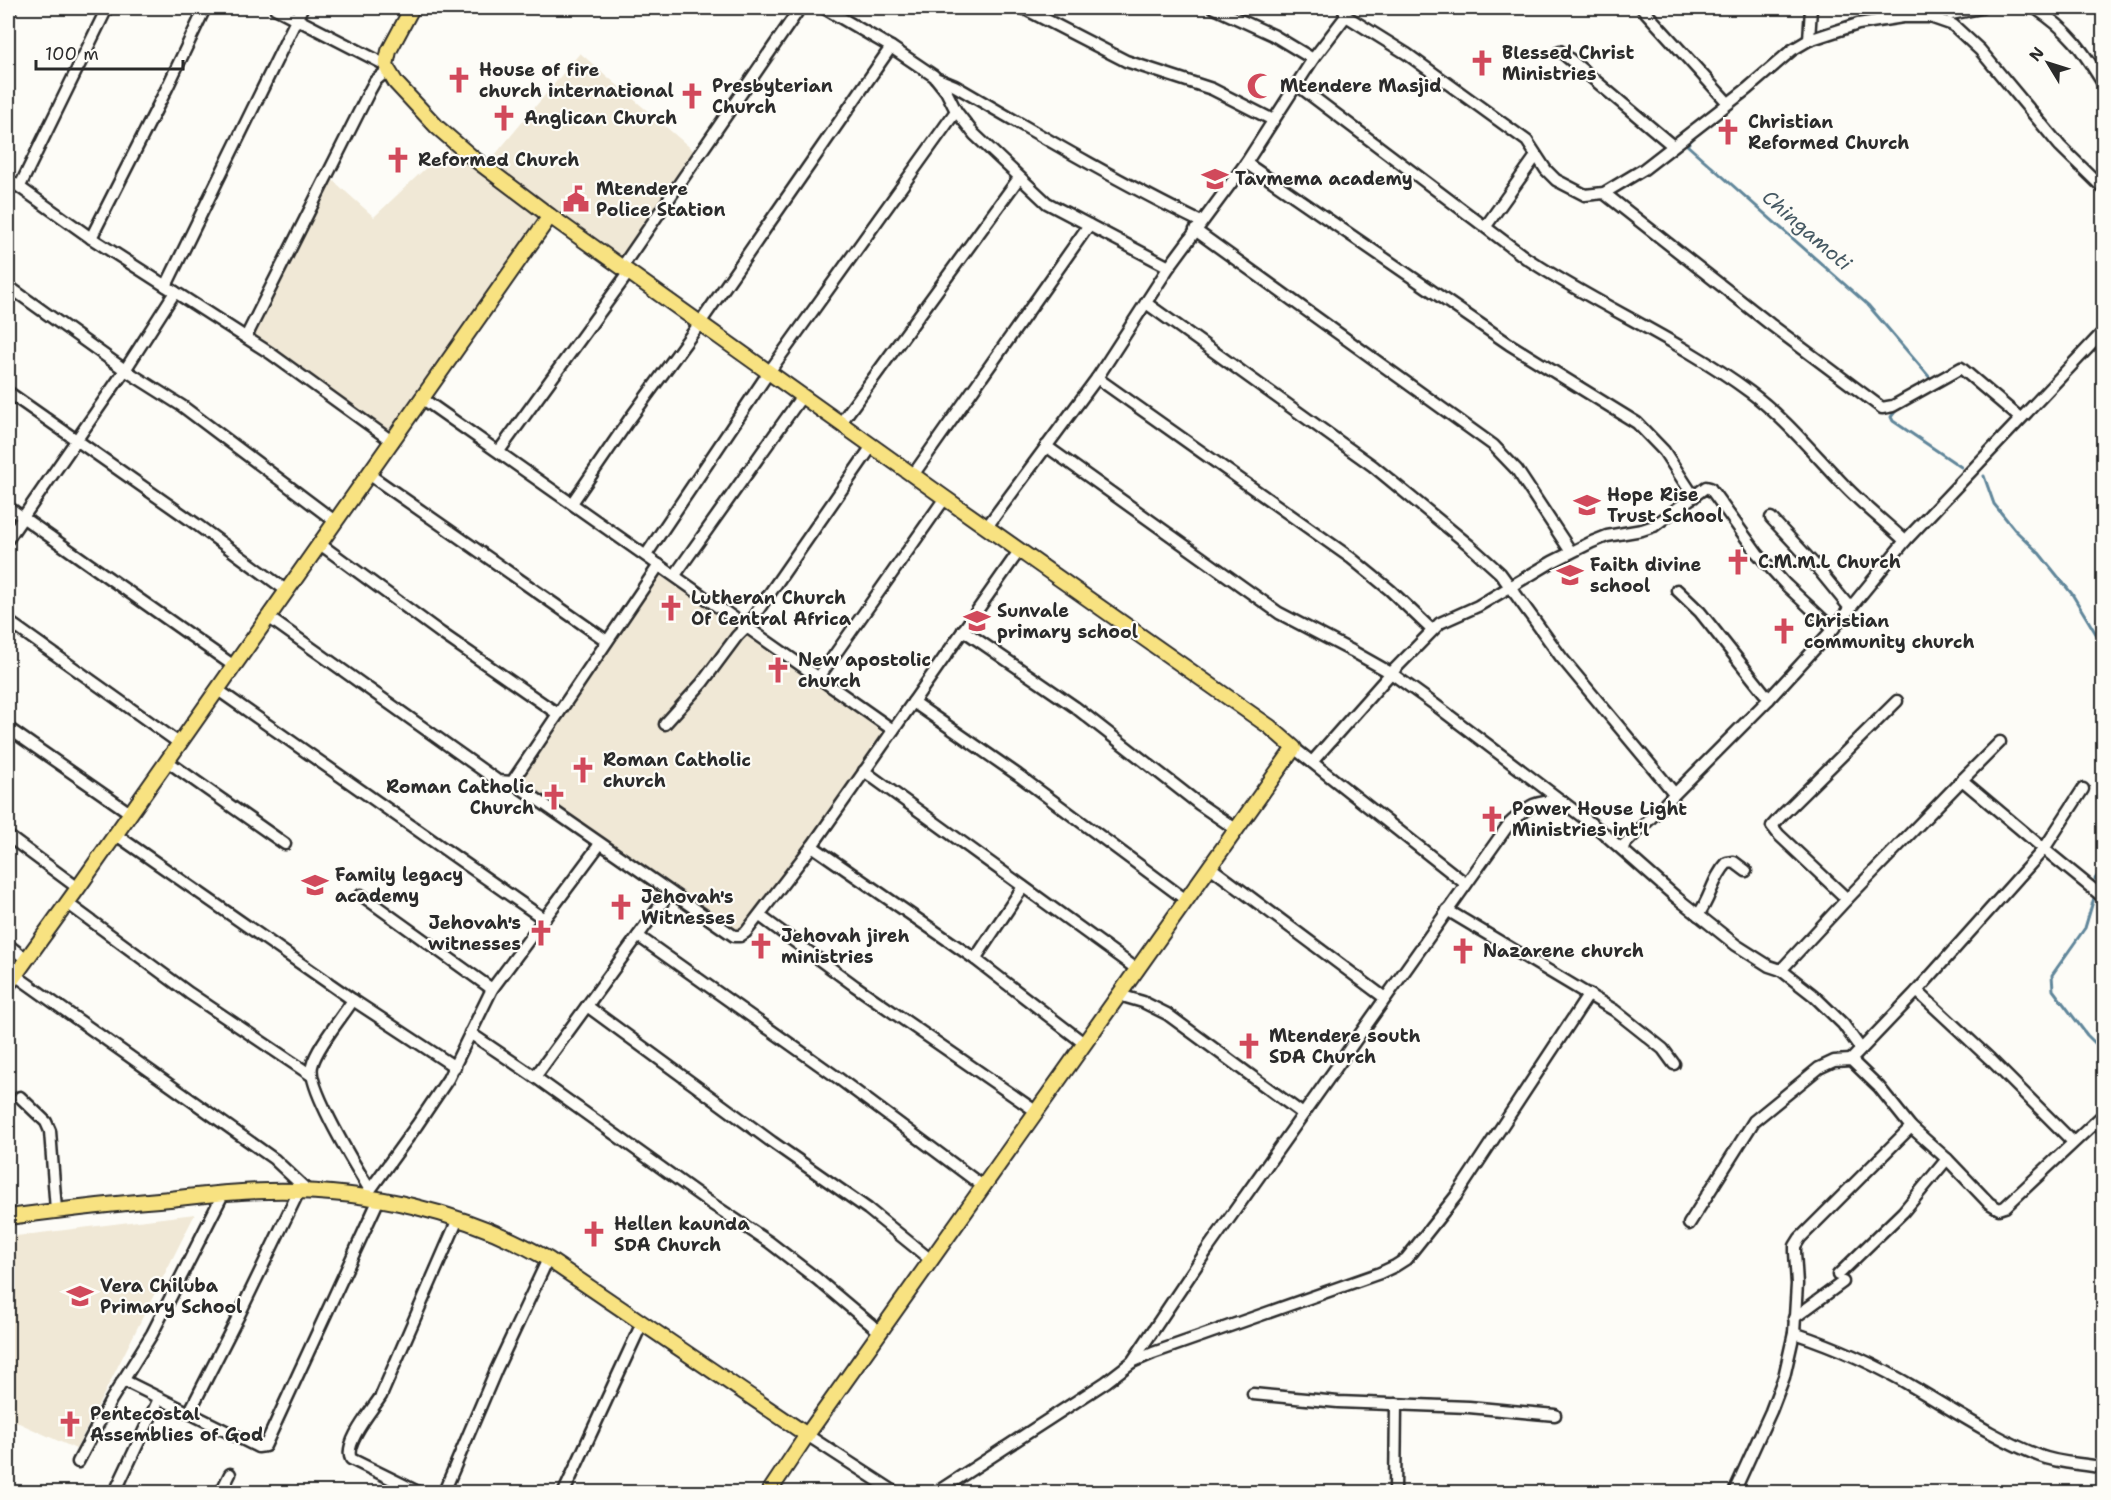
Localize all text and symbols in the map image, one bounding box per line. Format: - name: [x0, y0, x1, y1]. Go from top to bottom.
- scale bar: [36, 33, 183, 71]
- north arrow: [2018, 33, 2078, 93]
- place label: Blessed Christ Ministries: [1502, 41, 1634, 86]
- text: 100 m: [45, 42, 99, 66]
- text: N: [2024, 43, 2049, 66]
- church icon: Blessed Christ Ministries: [1467, 48, 1497, 78]
- place label: House of fire church international: [479, 58, 674, 103]
- church icon: House of fire church international: [444, 65, 474, 95]
- mosque icon: Mtendere Masjid: [1245, 71, 1275, 101]
- place label: Presbyterian Church: [712, 74, 833, 119]
- place label: Mtendere Masjid: [1280, 74, 1442, 98]
- church icon: Presbyterian Church: [677, 81, 707, 111]
- church icon: Anglican Church: [489, 103, 519, 133]
- place label: Anglican Church: [524, 106, 677, 130]
- place label: Christian Reformed Church: [1748, 110, 1909, 155]
- church icon: Christian Reformed Church: [1713, 117, 1743, 147]
- church icon: Reformed Church: [383, 145, 413, 175]
- place label: Reformed Church: [418, 148, 579, 172]
- school or university icon: Tavmema academy: [1200, 164, 1230, 194]
- place label: Tavmema academy: [1235, 167, 1413, 191]
- place label: Mtendere Police Station: [596, 177, 726, 222]
- public building icon: Mtendere Police Station: [561, 184, 591, 214]
- water label: Chingamoti: [1757, 184, 1857, 276]
- place label: Hope Rise Trust School: [1607, 483, 1723, 528]
- school or university icon: Hope Rise Trust School: [1572, 490, 1602, 520]
- church icon: C.M.M.L Church: [1723, 547, 1753, 577]
- place label: C.M.M.L Church: [1758, 550, 1901, 574]
- place label: Faith divine school: [1590, 553, 1701, 598]
- school or university icon: Faith divine school: [1555, 560, 1585, 590]
- place label: Lutheran Church Of Central Africa: [691, 586, 852, 631]
- church icon: Lutheran Church Of Central Africa: [656, 593, 686, 623]
- place label: Sunvale primary school: [997, 599, 1138, 644]
- school or university icon: Sunvale primary school: [962, 606, 992, 636]
- place label: Christian community church: [1804, 609, 1975, 654]
- church icon: Christian community church: [1769, 616, 1799, 646]
- place label: New apostolic church: [798, 648, 931, 693]
- church icon: New apostolic church: [763, 655, 793, 685]
- place label: Roman Catholic church: [603, 748, 751, 793]
- church icon: Roman Catholic church: [568, 755, 598, 785]
- place label: Roman Catholic Church: [386, 775, 534, 820]
- church icon: Roman Catholic Church: [539, 782, 569, 812]
- place label: Power House Light Ministries int'l: [1512, 797, 1687, 842]
- church icon: Power House Light Ministries int'l: [1477, 804, 1507, 834]
- place label: Family legacy academy: [335, 863, 463, 908]
- school or university icon: Family legacy academy: [300, 870, 330, 900]
- place label: Jehovah's Witnesses: [641, 885, 735, 930]
- church icon: Jehovah's Witnesses: [606, 892, 636, 922]
- place label: Jehovah's witnesses: [428, 911, 521, 956]
- church icon: Jehovah's witnesses: [526, 918, 556, 948]
- place label: Jehovah jireh ministries: [781, 924, 910, 969]
- church icon: Jehovah jireh ministries: [746, 931, 776, 961]
- church icon: Nazarene church: [1448, 936, 1478, 966]
- place label: Nazarene church: [1483, 939, 1644, 963]
- place label: Mtendere south SDA Church: [1269, 1024, 1420, 1069]
- church icon: Mtendere south SDA Church: [1234, 1031, 1264, 1061]
- place label: Hellen kaunda SDA Church: [614, 1212, 750, 1257]
- church icon: Hellen kaunda SDA Church: [579, 1219, 609, 1249]
- place label: Vera Chiluba Primary School: [100, 1274, 242, 1319]
- school or university icon: Vera Chiluba Primary School: [65, 1281, 95, 1311]
- place label: Pentecostal Assemblies of God: [90, 1402, 264, 1447]
- church icon: Pentecostal Assemblies of God: [55, 1409, 85, 1439]

